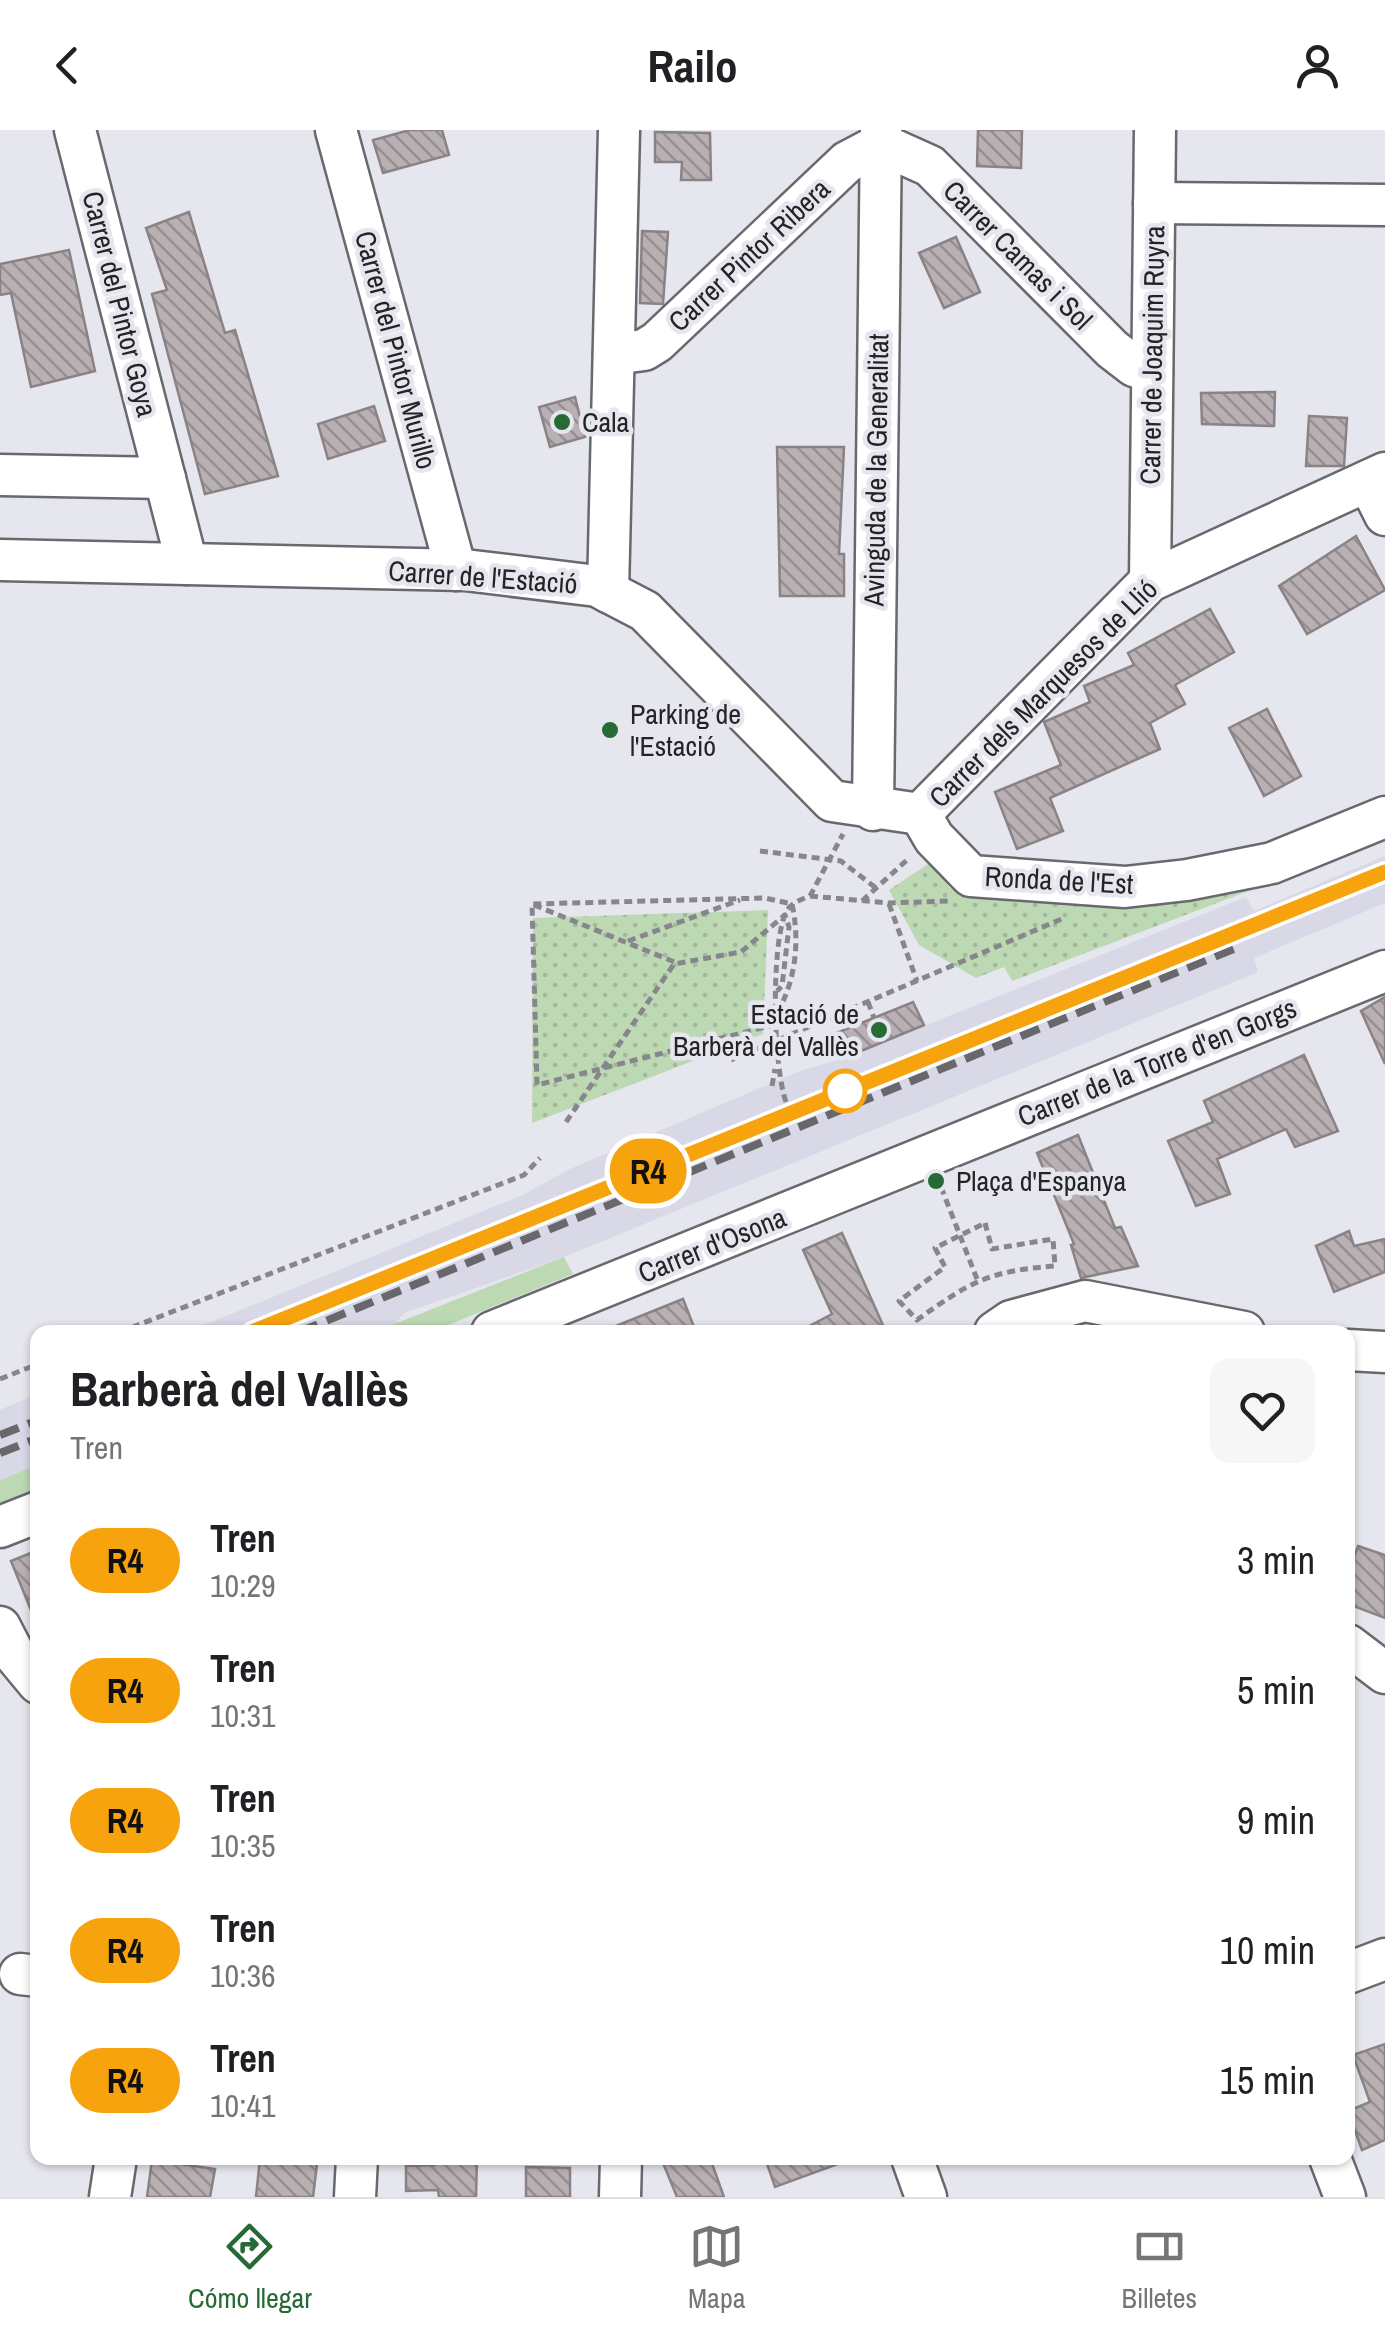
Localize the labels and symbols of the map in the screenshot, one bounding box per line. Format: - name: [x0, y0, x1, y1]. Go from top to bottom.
- street label: Carrer Pintor Ribera: [660, 170, 838, 340]
- street label: Carrer Camas i Sol: [935, 172, 1101, 338]
- street label: Carrer del Pintor Goya: [74, 187, 166, 421]
- street label: Carrer de Joaquim Ruyra: [1131, 225, 1173, 485]
- street label: Carrer del Pintor Murillo: [346, 227, 446, 473]
- street label: Avinguda de la Generalitat: [855, 333, 897, 608]
- place label: Cala: [582, 403, 629, 441]
- marker: Cala: [551, 411, 573, 433]
- street label: Carrer de l'Estació: [387, 551, 579, 603]
- street label: Carrer dels Marquesos de Llió: [920, 570, 1166, 816]
- place label: Parking de l'Estació: [630, 695, 741, 765]
- marker: Parking de l'Estació: [599, 719, 621, 741]
- street label: Ronda de l'Est: [984, 857, 1134, 903]
- street label: Carrer de la Torre d'en Gorgs: [1012, 989, 1302, 1135]
- place label: Estació de Barberà del Vallès: [673, 995, 859, 1065]
- marker: Estació de Barberà del Vallès: [868, 1019, 890, 1041]
- unlabelled marker: [824, 1070, 866, 1112]
- line badge: R4: [603, 1138, 693, 1204]
- place label: Plaça d'Espanya: [956, 1162, 1127, 1200]
- marker: Plaça d'Espanya: [925, 1170, 947, 1192]
- street label: Carrer d'Osona: [632, 1198, 792, 1292]

